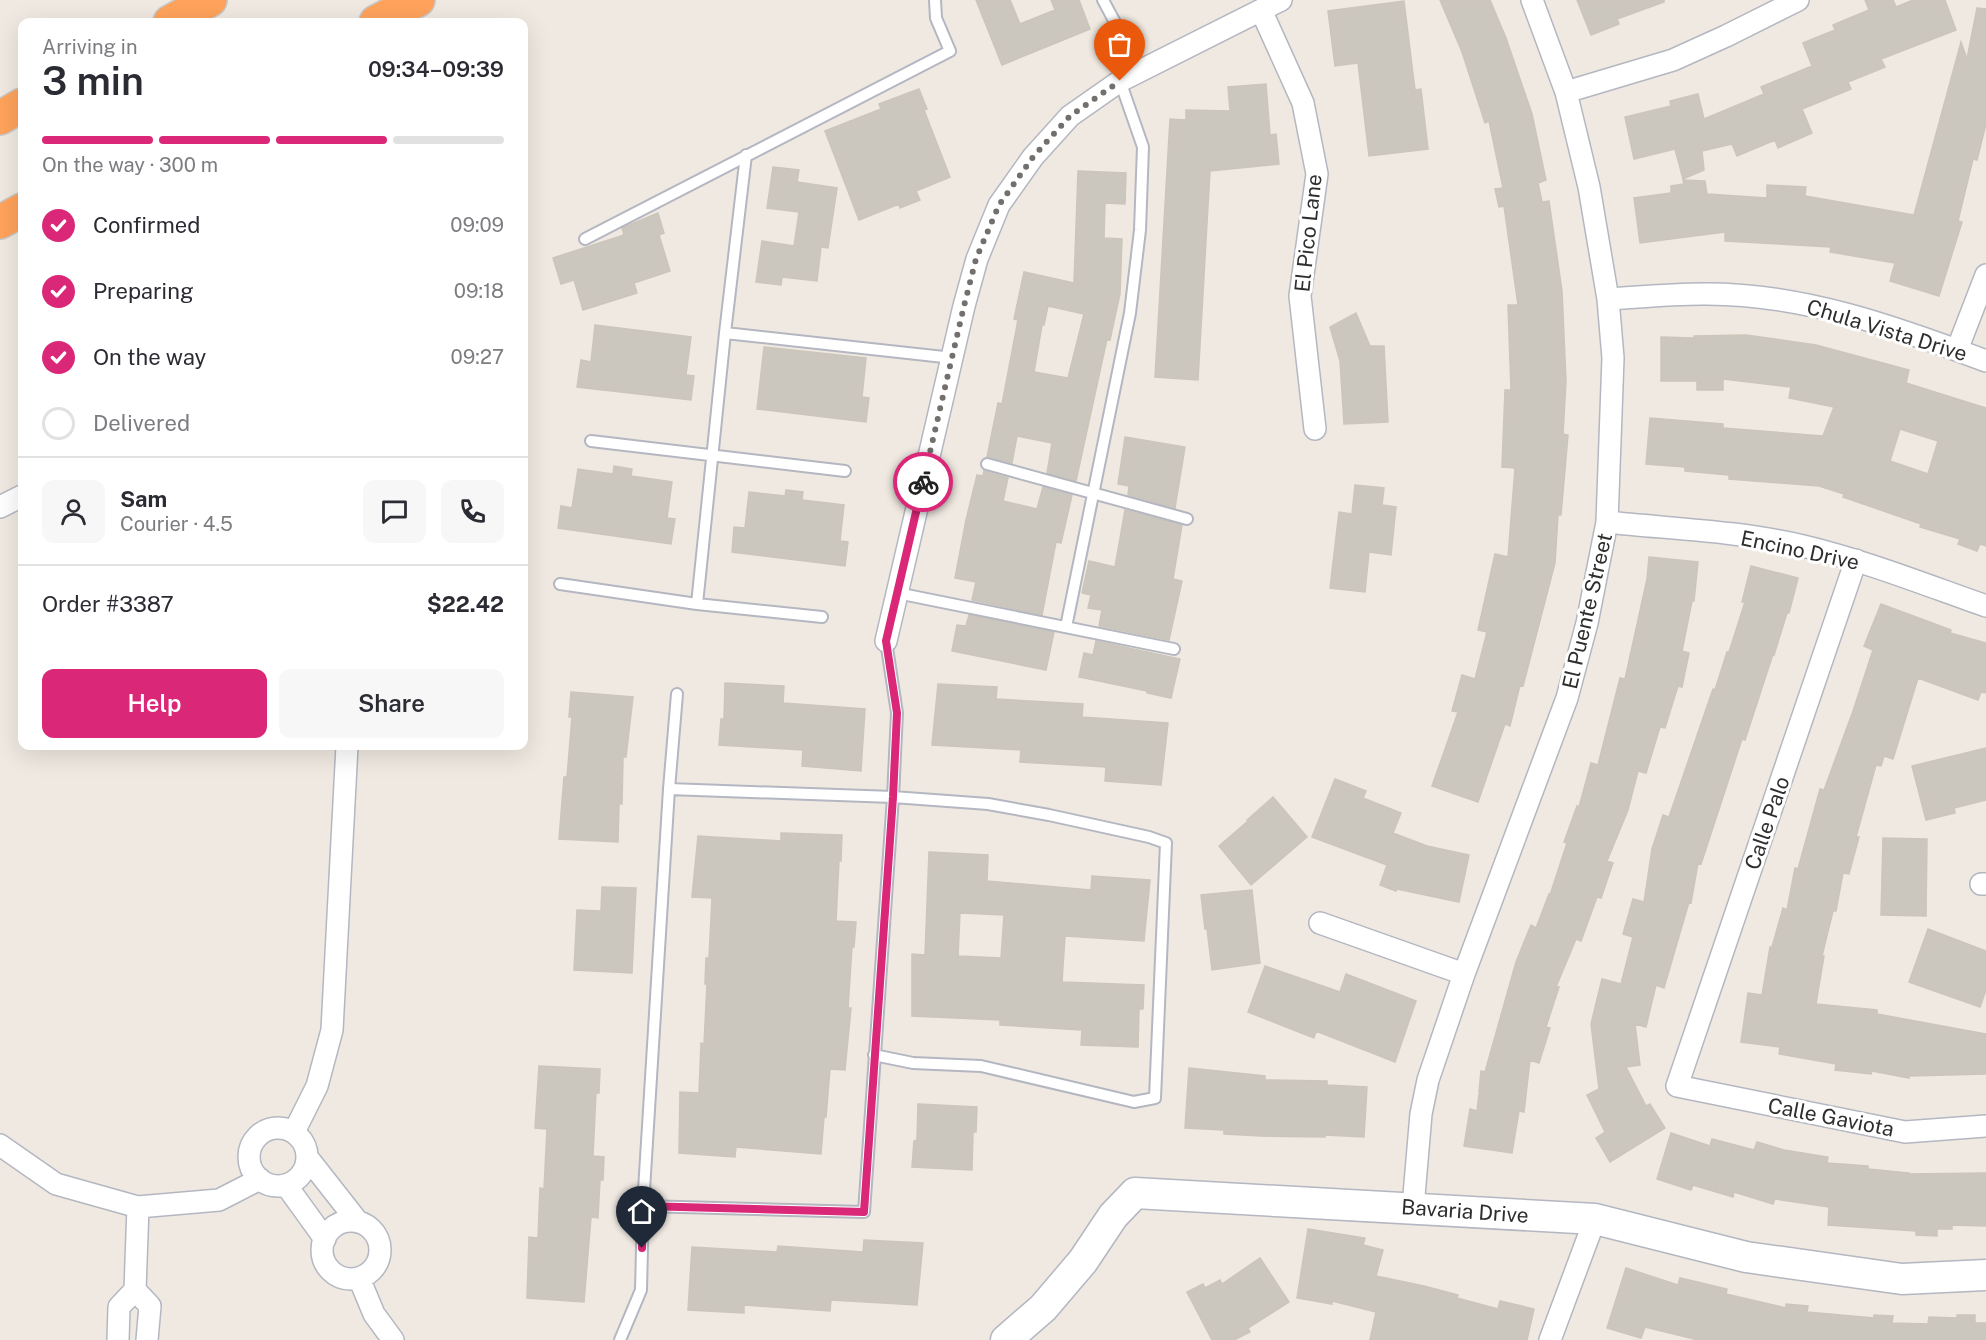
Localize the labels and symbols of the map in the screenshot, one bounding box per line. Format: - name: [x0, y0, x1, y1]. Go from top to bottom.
- pin: [1094, 19, 1145, 81]
- street label: El Pico Lane: [1289, 173, 1327, 293]
- street label: Chula Vista Drive: [1804, 294, 1970, 366]
- courier: [893, 452, 953, 512]
- street label: Encino Drive: [1738, 525, 1862, 575]
- street label: El Puente Street: [1557, 531, 1617, 691]
- street label: Calle Palo: [1739, 773, 1795, 873]
- street label: Calle Gaviota: [1766, 1092, 1896, 1142]
- pin: [616, 1186, 667, 1248]
- street label: Bavaria Drive: [1400, 1194, 1530, 1228]

